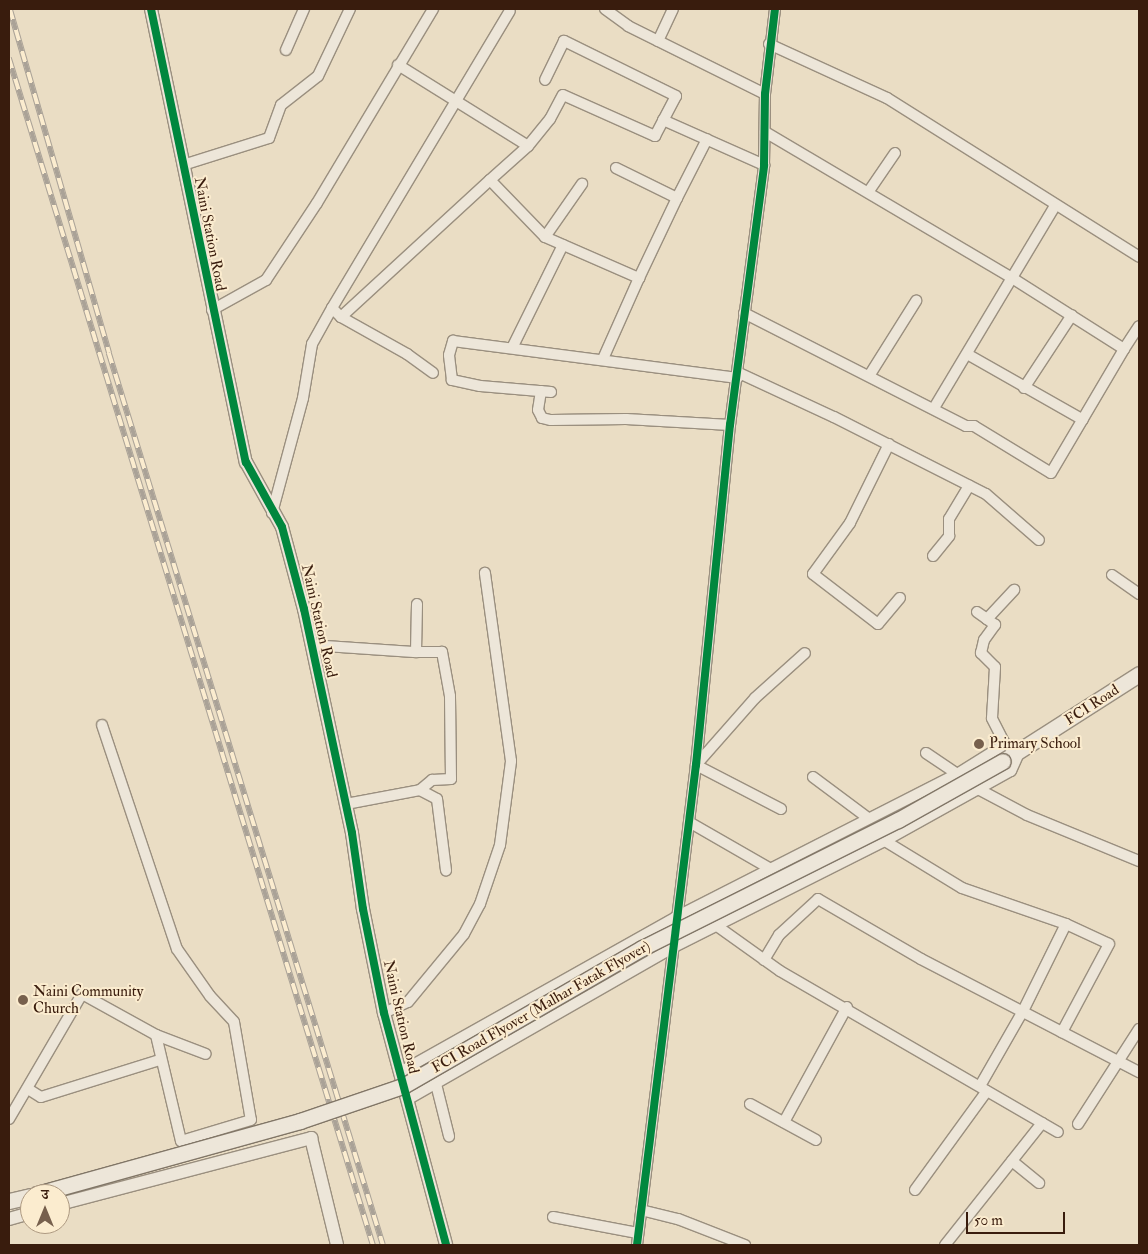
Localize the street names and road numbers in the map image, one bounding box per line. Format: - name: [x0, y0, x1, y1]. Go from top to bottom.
- street label: Naini Station Road: [190, 175, 230, 293]
- street label: Naini Station Road: [297, 563, 341, 679]
- street label: FCI Road: [1062, 681, 1122, 729]
- street label: FCI Road Flyover (Malhar Fatak Flyover): [429, 937, 653, 1077]
- street label: Naini Station Road: [379, 959, 423, 1075]

